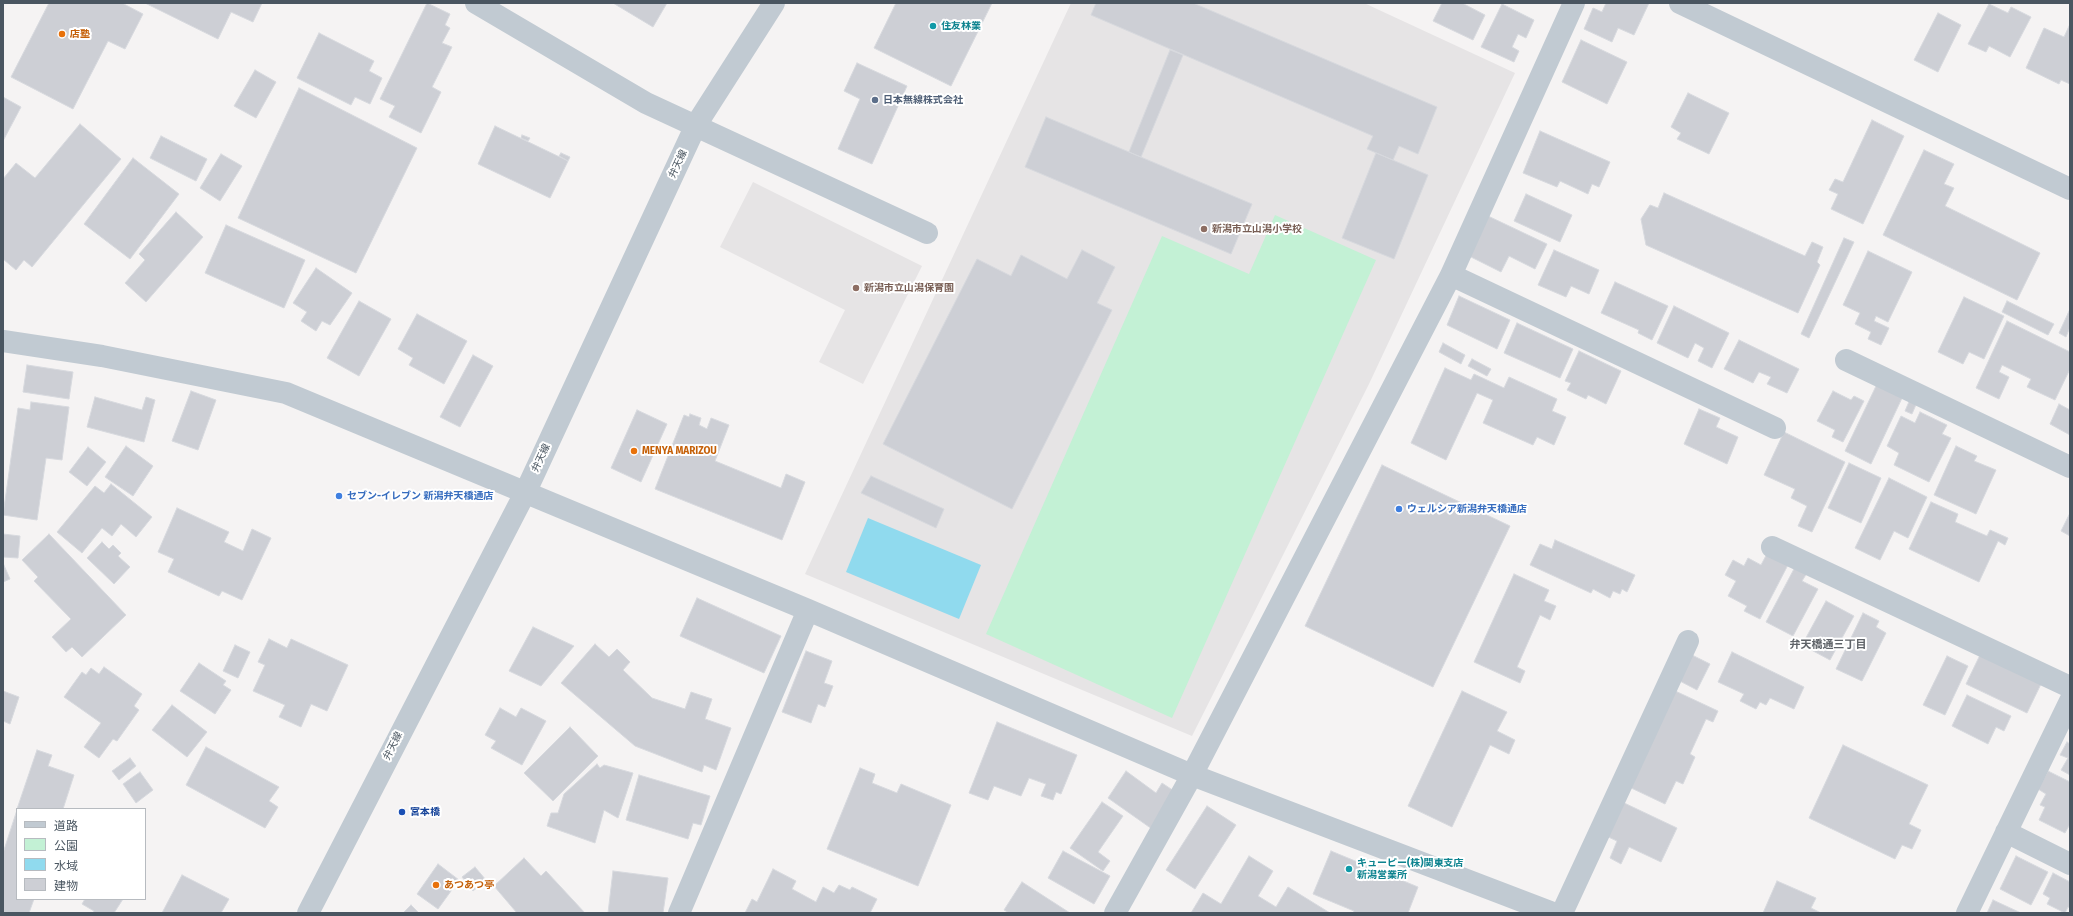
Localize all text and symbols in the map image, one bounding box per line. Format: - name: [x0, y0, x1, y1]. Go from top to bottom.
- place label: 住友林業: [941, 20, 981, 32]
- marker: 住友林業: [928, 21, 938, 31]
- place label: 店塾: [70, 28, 90, 40]
- marker: 店塾: [57, 29, 67, 39]
- place label: 日本無線株式会社: [883, 94, 963, 106]
- marker: 日本無線株式会社: [870, 95, 880, 105]
- street label: 弁天線: [666, 148, 690, 180]
- place label: 新潟市立山潟小学校: [1212, 223, 1302, 235]
- marker: 新潟市立山潟小学校: [1199, 224, 1209, 234]
- place label: 新潟市立山潟保育園: [864, 282, 954, 294]
- marker: 新潟市立山潟保育園: [851, 283, 861, 293]
- street label: 弁天線: [529, 442, 553, 474]
- place label: MENYA MARIZOU: [642, 445, 717, 457]
- marker: MENYA MARIZOU: [629, 446, 639, 456]
- place label: セブン-イレブン 新潟弁天橋通店: [347, 490, 493, 502]
- marker: セブン-イレブン 新潟弁天橋通店: [334, 491, 344, 501]
- place label: ウェルシア新潟弁天橋通店: [1407, 503, 1527, 515]
- marker: ウェルシア新潟弁天橋通店: [1394, 504, 1404, 514]
- district label: 弁天橋通三丁目: [1790, 638, 1866, 652]
- street label: 弁天線: [381, 730, 405, 762]
- place label: 宮本橋: [410, 806, 440, 818]
- marker: 宮本橋: [397, 807, 407, 817]
- legend: [16, 808, 146, 900]
- text: 道路: [54, 819, 78, 833]
- text: 公園: [54, 839, 78, 853]
- place label: キューピー(株)関東支店 新潟営業所: [1357, 857, 1463, 880]
- text: 水域: [54, 859, 78, 873]
- marker: キューピー(株)関東支店 新潟営業所: [1344, 864, 1354, 874]
- text: 建物: [54, 879, 78, 893]
- place label: あつあつ亭: [444, 879, 494, 891]
- marker: あつあつ亭: [431, 880, 441, 890]

